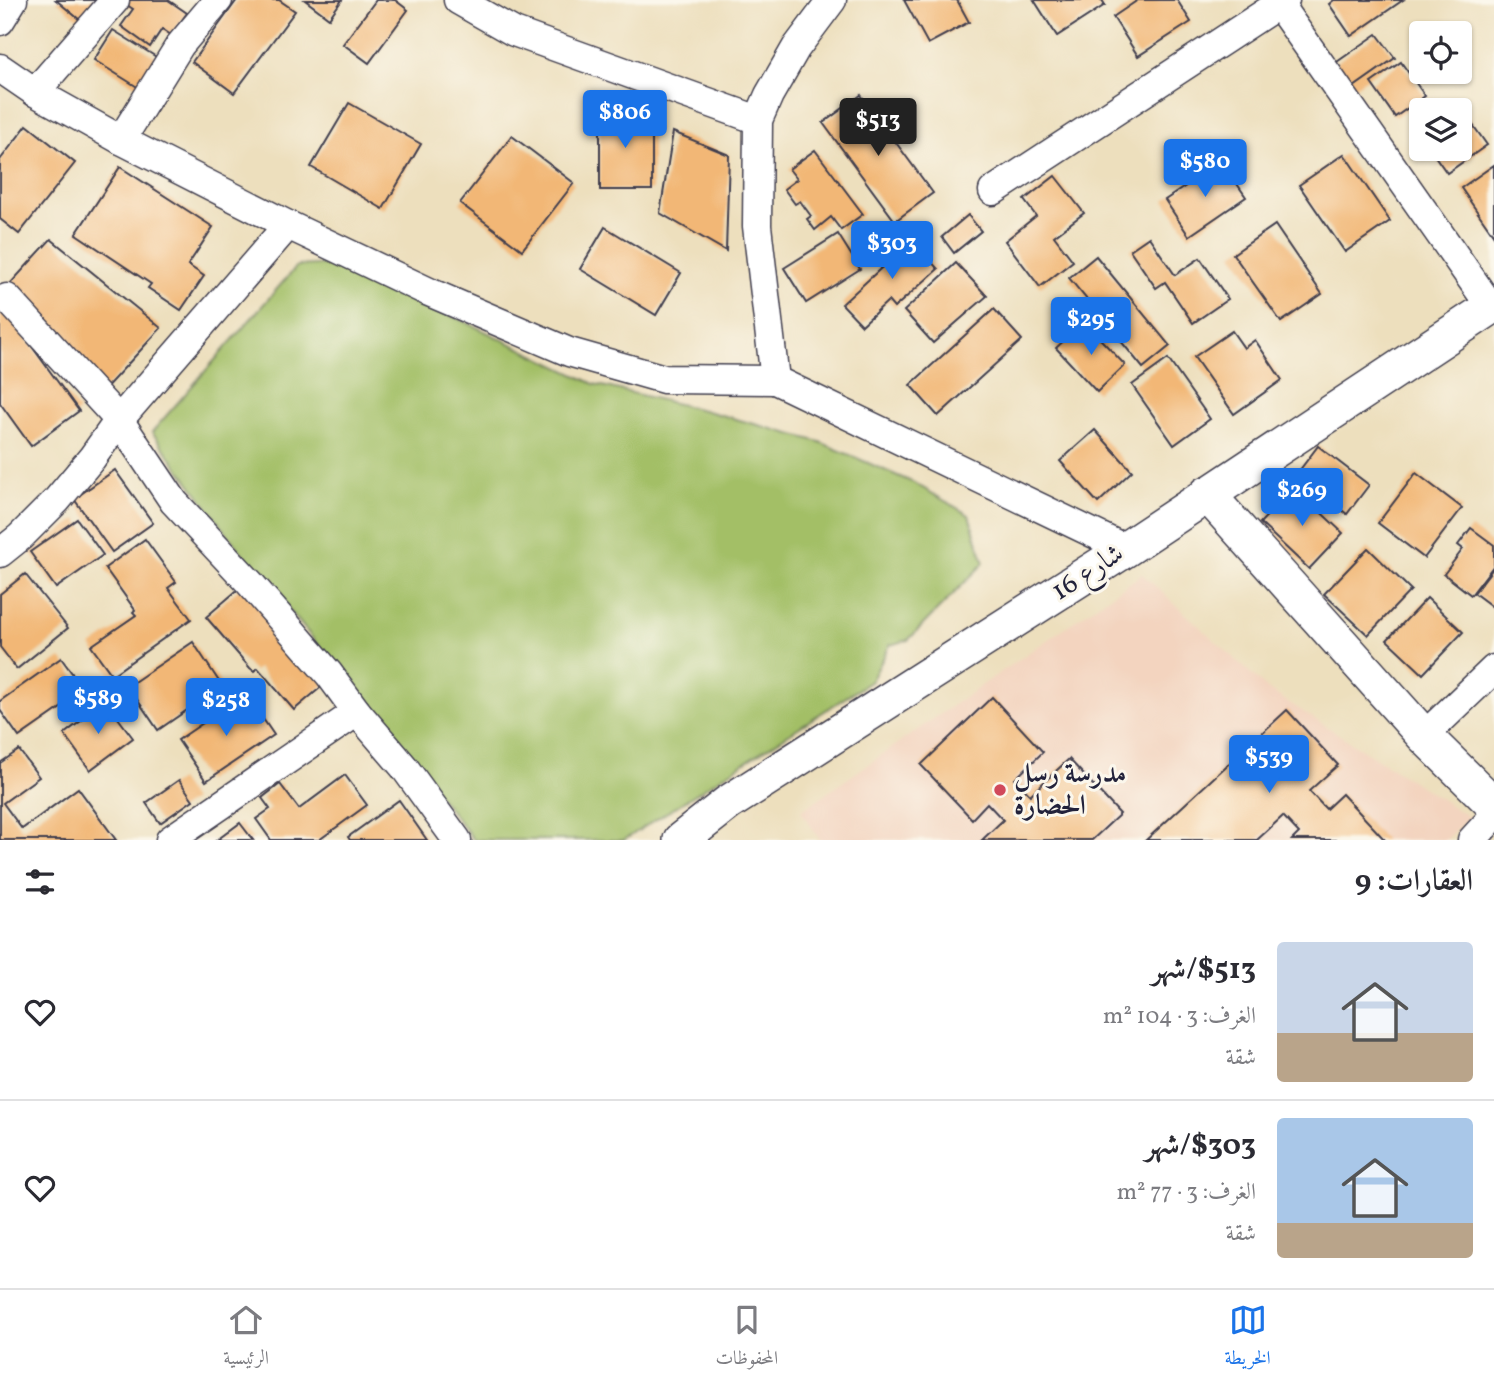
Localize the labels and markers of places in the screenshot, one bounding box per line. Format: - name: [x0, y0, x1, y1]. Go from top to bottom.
- pin: $806: [584, 90, 666, 150]
- pin: $513: [837, 99, 919, 158]
- pin: $580: [1164, 140, 1246, 199]
- pin: $303: [851, 222, 933, 281]
- pin: $295: [1050, 298, 1132, 357]
- pin: $269: [1261, 468, 1343, 528]
- pin: $589: [57, 676, 139, 736]
- pin: $258: [185, 678, 267, 738]
- pin: $539: [1228, 736, 1310, 795]
- place label: مدرسة رسل الحضارة: [1014, 755, 1126, 826]
- marker: مدرسة رسل الحضارة: [992, 782, 1008, 798]

